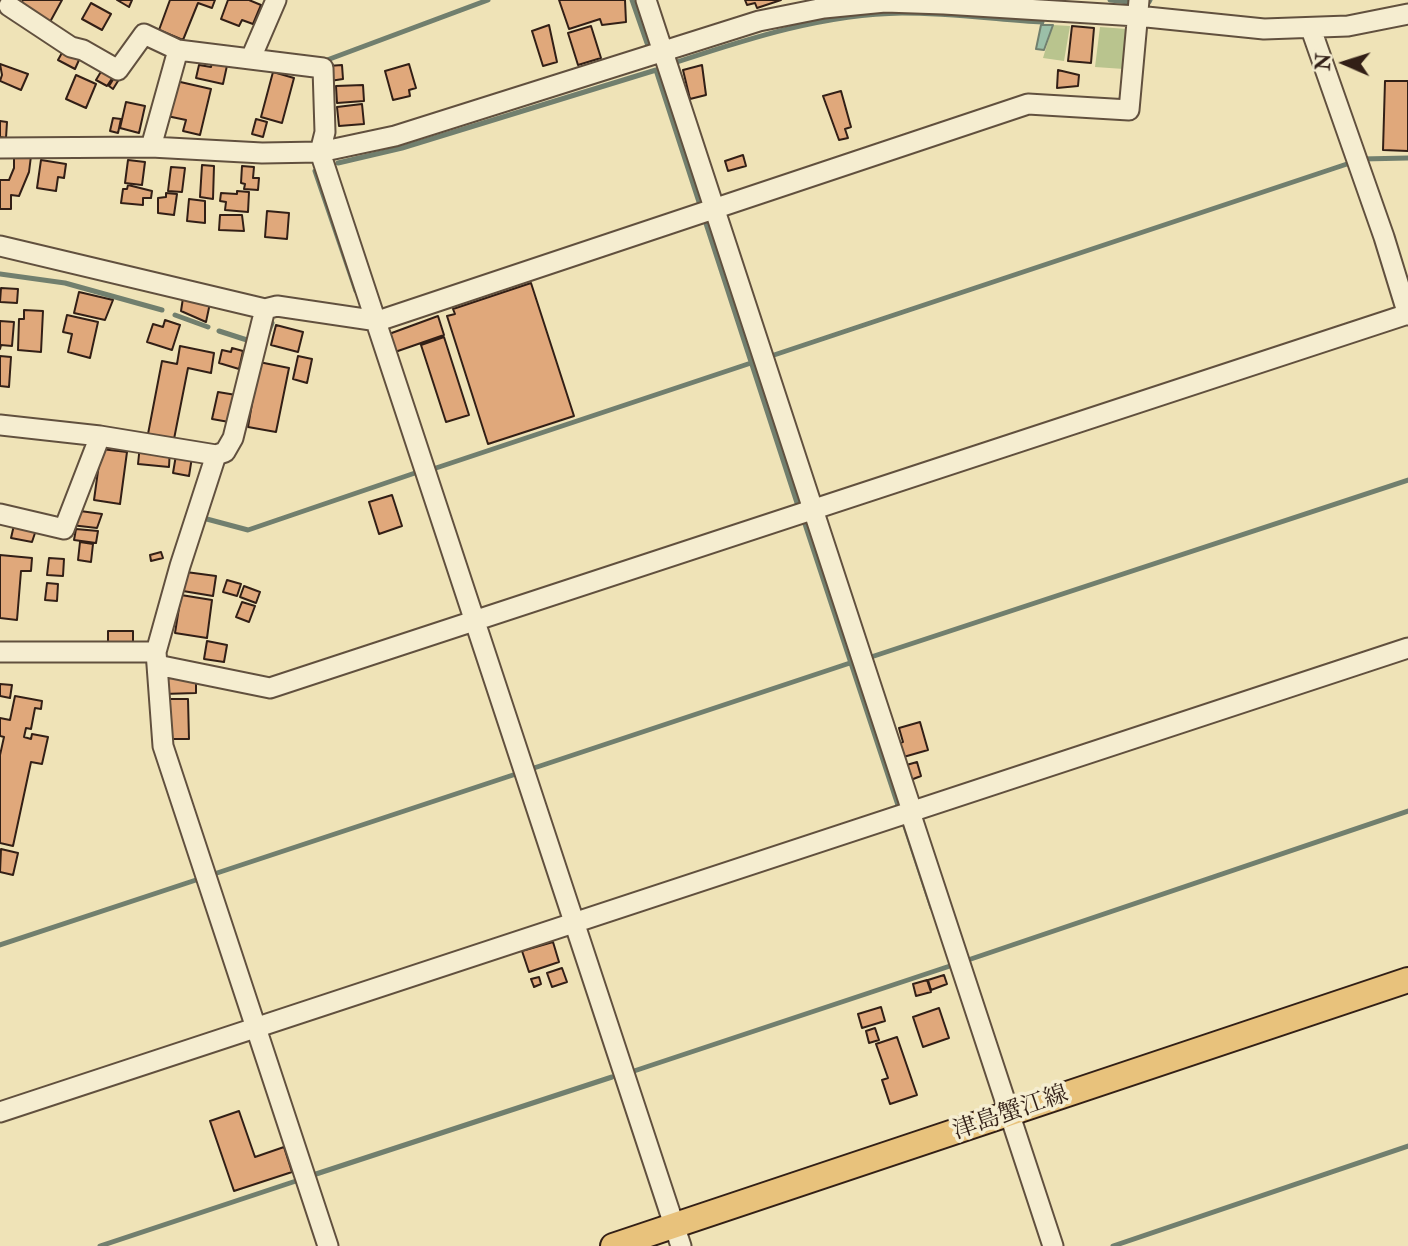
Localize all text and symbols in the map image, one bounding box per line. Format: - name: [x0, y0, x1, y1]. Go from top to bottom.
- north arrow: [1310, 28, 1380, 98]
- text: N: [1312, 53, 1336, 71]
- street label: 津島蟹江線: [950, 1081, 1072, 1147]

